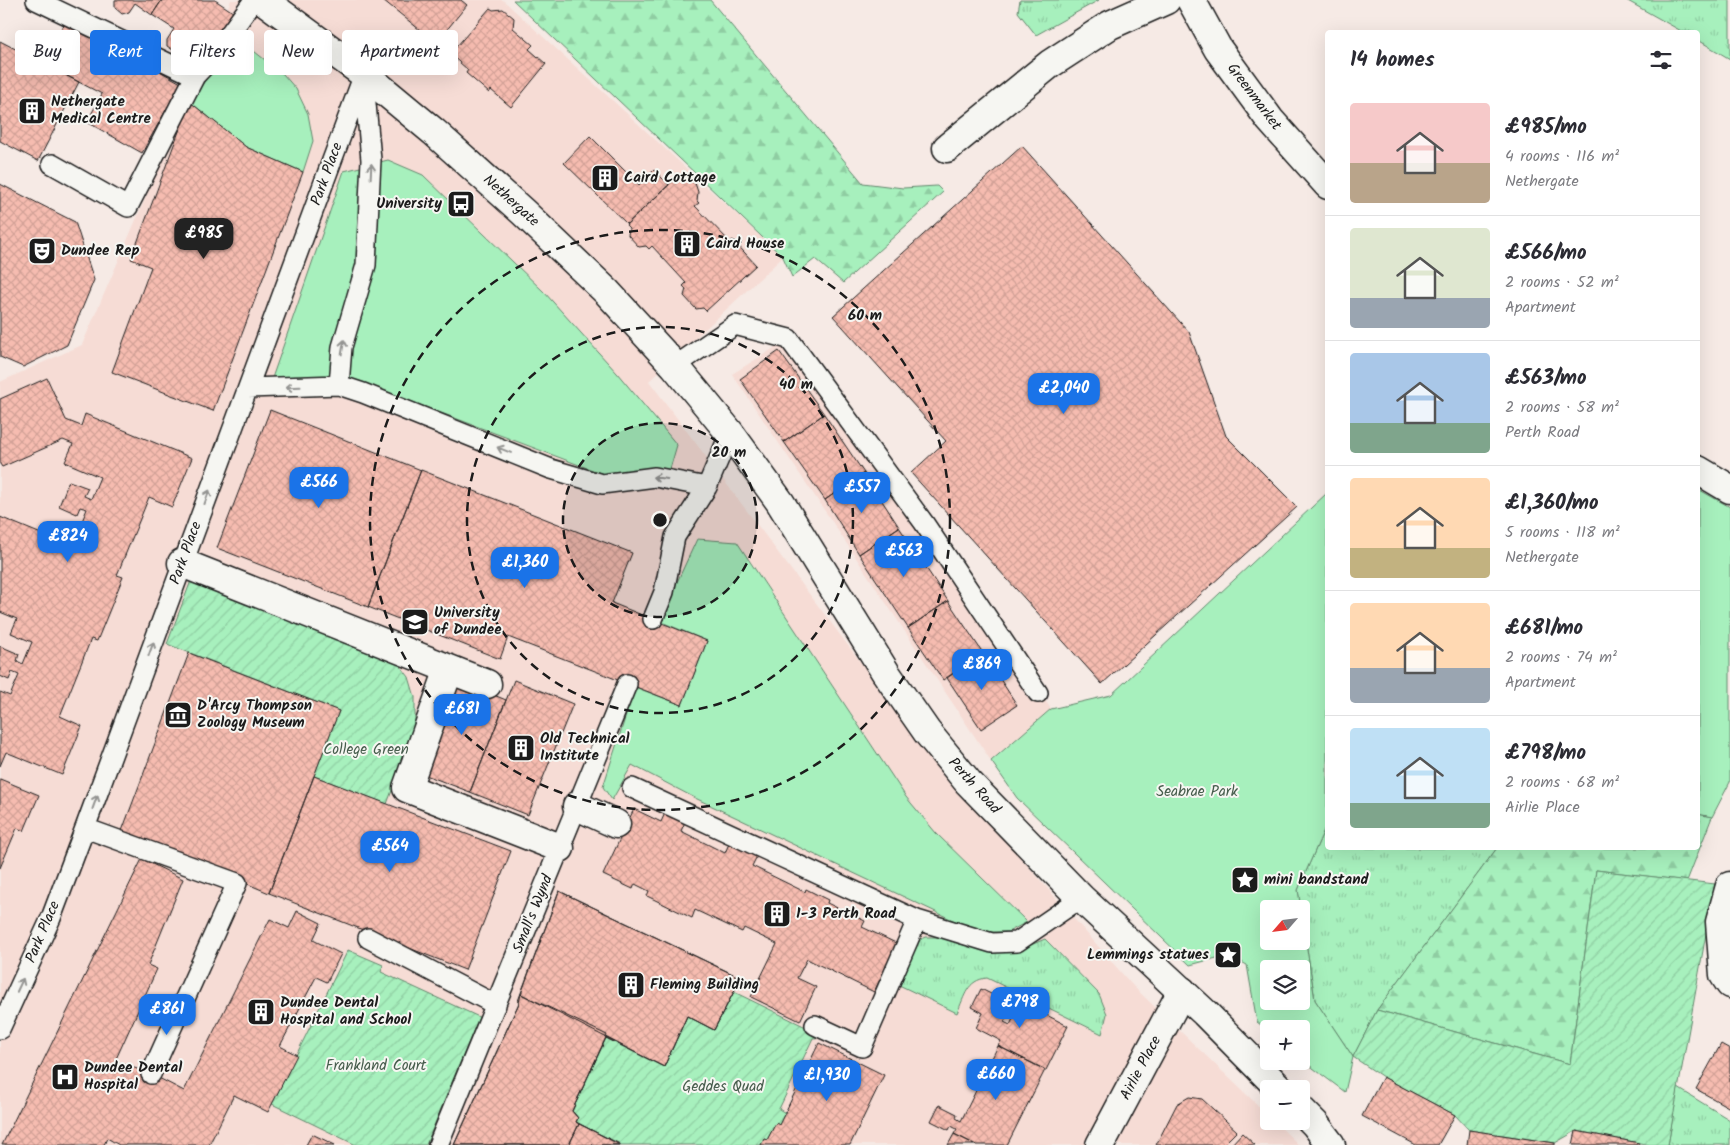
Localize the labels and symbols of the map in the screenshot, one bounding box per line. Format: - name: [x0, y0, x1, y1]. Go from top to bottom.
- street label: Greenmarket: [1221, 58, 1288, 136]
- place label: Nethergate Medical Centre: [51, 90, 151, 131]
- building icon: Nethergate Medical Centre: [17, 96, 47, 126]
- street label: Park Place: [305, 139, 350, 209]
- one-way arrow: [366, 163, 375, 179]
- building icon: Caird Cottage: [590, 163, 620, 193]
- place label: Caird Cottage: [624, 166, 717, 190]
- street label: Nethergate: [477, 169, 545, 233]
- bus stop icon: University: [446, 189, 476, 219]
- place label: University: [376, 192, 442, 216]
- pin: £985: [174, 218, 234, 260]
- building icon: Caird House: [672, 229, 702, 259]
- place label: Caird House: [706, 232, 785, 256]
- theatre icon: Dundee Rep: [27, 236, 57, 266]
- place label: Dundee Rep: [61, 239, 140, 263]
- text: 60 m: [848, 304, 882, 328]
- one-way arrow: [339, 340, 349, 356]
- pin: £2,040: [1023, 372, 1105, 415]
- text: 40 m: [779, 373, 813, 397]
- one-way arrow: [286, 382, 302, 391]
- text: 20 m: [712, 441, 746, 465]
- one-way arrow: [496, 444, 511, 453]
- pin: £566: [289, 466, 349, 509]
- pin: £557: [832, 472, 892, 514]
- one-way arrow: [652, 473, 668, 483]
- one-way arrow: [203, 490, 212, 505]
- centre of rings: [651, 511, 669, 529]
- street label: Park Place: [164, 518, 209, 588]
- pin: £824: [38, 520, 98, 563]
- pin: £563: [874, 536, 934, 578]
- pin: £1,360: [484, 546, 566, 589]
- place label: University of Dundee: [434, 601, 502, 642]
- school or university icon: University of Dundee: [400, 607, 430, 637]
- one-way arrow: [147, 642, 156, 658]
- pin: £869: [952, 648, 1012, 691]
- place label: D'Arcy Thompson Zoology Museum: [197, 694, 312, 735]
- pin: £681: [432, 694, 492, 736]
- museum icon: D'Arcy Thompson Zoology Museum: [163, 700, 193, 730]
- place label: Old Technical Institute: [540, 727, 630, 768]
- building icon: Old Technical Institute: [506, 733, 536, 763]
- park label: College Green: [323, 738, 409, 762]
- street label: Perth Road: [942, 752, 1007, 820]
- park label: Seabrae Park: [1156, 780, 1239, 804]
- one-way arrow: [91, 795, 100, 810]
- pin: £564: [360, 830, 420, 873]
- place icon: mini bandstand: [1230, 865, 1260, 895]
- place label: mini bandstand: [1264, 868, 1369, 892]
- street label: Small's Wynd: [506, 870, 560, 957]
- street label: Park Place: [19, 897, 67, 967]
- building icon: 1-3 Perth Road: [762, 899, 792, 929]
- north arrow: [1260, 900, 1310, 950]
- place label: 1-3 Perth Road: [796, 902, 897, 926]
- place icon: Lemmings statues: [1213, 940, 1243, 970]
- place label: Lemmings statues: [1087, 943, 1209, 967]
- building icon: Fleming Building: [616, 970, 646, 1000]
- place label: Fleming Building: [650, 973, 759, 997]
- one-way arrow: [16, 978, 26, 993]
- pin: £798: [990, 986, 1050, 1029]
- place label: Dundee Dental Hospital and School: [280, 991, 411, 1032]
- pin: £861: [137, 994, 197, 1036]
- building icon: Dundee Dental Hospital and School: [246, 997, 276, 1027]
- street label: Airlie Place: [1114, 1031, 1168, 1105]
- park label: Frankland Court: [326, 1054, 427, 1078]
- place label: Dundee Dental Hospital: [84, 1056, 182, 1097]
- pin: £660: [966, 1058, 1026, 1101]
- pin: £1,930: [786, 1060, 868, 1102]
- hospital icon: Dundee Dental Hospital: [50, 1062, 80, 1092]
- park label: Geddes Quad: [682, 1075, 764, 1099]

